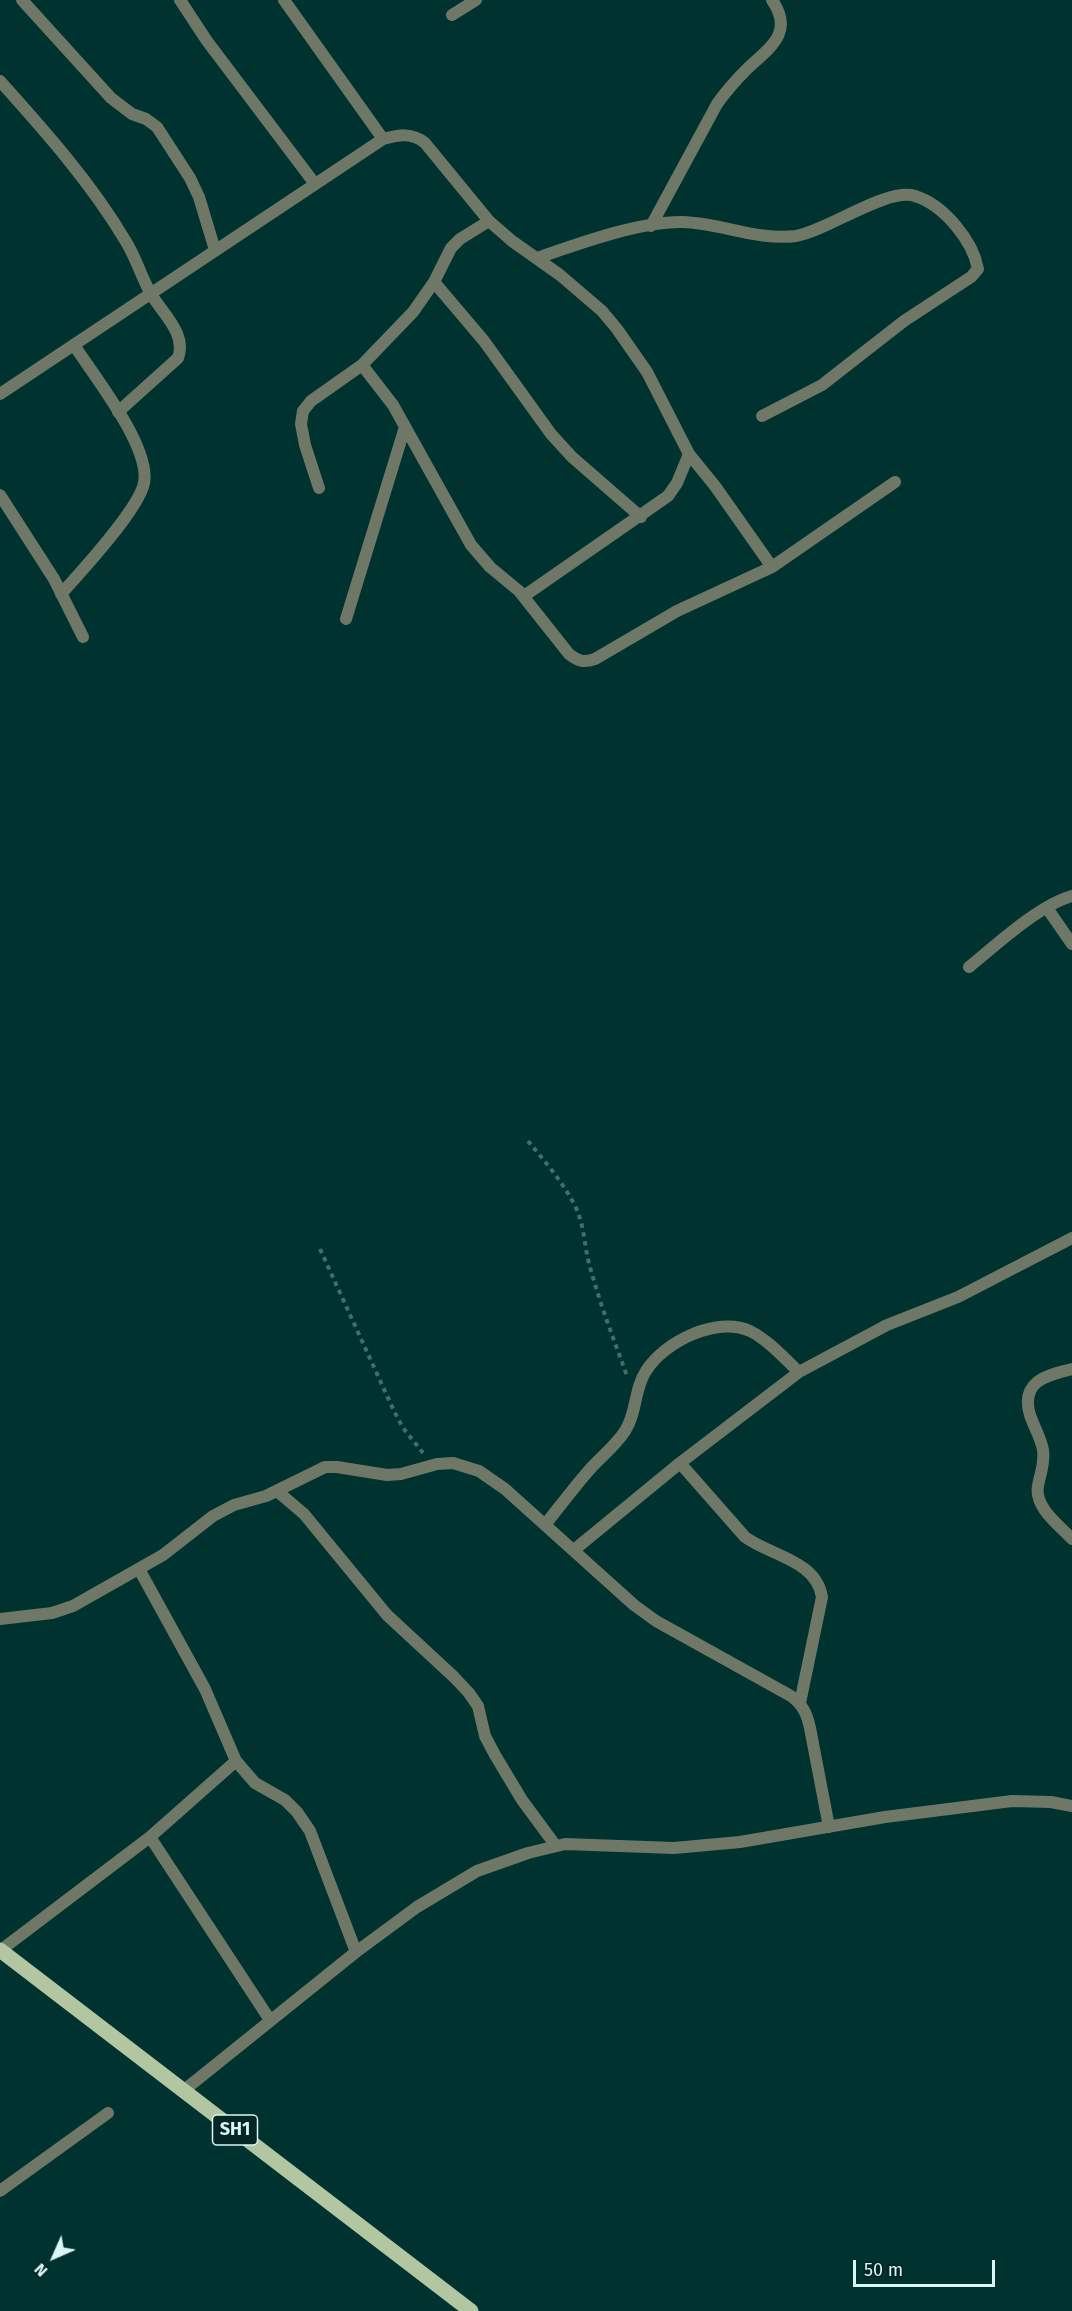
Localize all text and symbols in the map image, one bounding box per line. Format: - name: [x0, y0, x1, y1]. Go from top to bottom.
- road number: SH1: [212, 2115, 258, 2145]
- north arrow: [24, 2227, 84, 2287]
- scale bar: [856, 2248, 998, 2286]
- text: 50 m: [864, 2259, 903, 2281]
- text: N: [30, 2260, 51, 2281]

